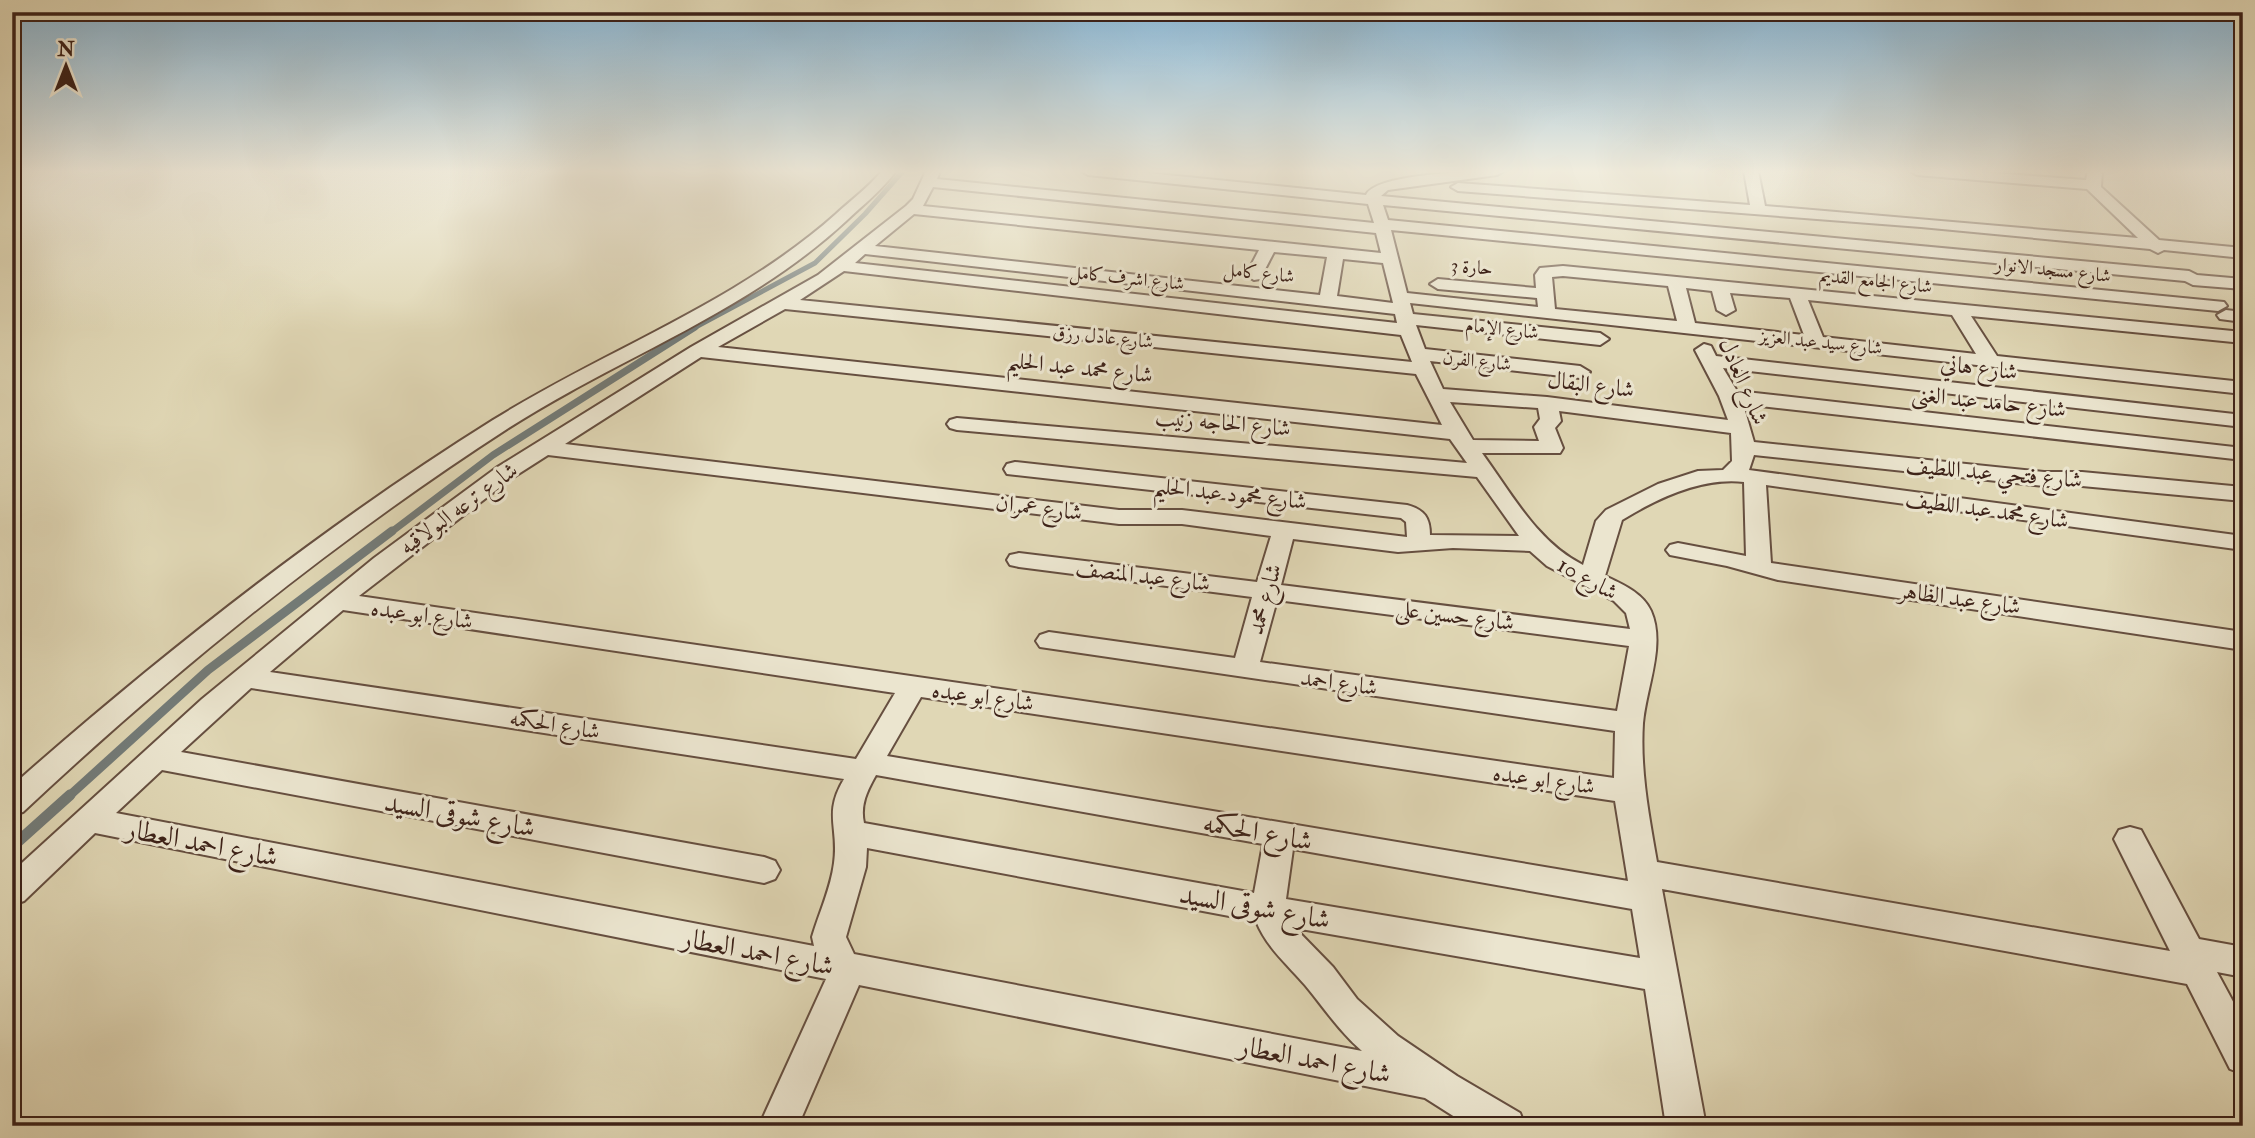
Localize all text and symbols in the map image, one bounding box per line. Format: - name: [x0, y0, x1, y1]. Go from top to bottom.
- north arrow: [32, 32, 102, 102]
- text: N: [56, 38, 75, 62]
- street label: شارع مسجد الانوار: [1991, 252, 2112, 291]
- street label: حارة 3: [1450, 253, 1494, 281]
- street label: شارع كامل: [1222, 257, 1296, 292]
- street label: شارع اشرف كامل: [1068, 260, 1185, 299]
- street label: شارع الجامع القديم: [1818, 263, 1933, 304]
- street label: شارع الإمام: [1464, 313, 1540, 349]
- street label: شارع عادل رزق: [1051, 320, 1154, 357]
- street label: شارع سيد عبد العزيز: [1756, 323, 1884, 363]
- street label: شارع العادل: [1708, 333, 1775, 431]
- street label: شارع محمد عبد الحليم: [1005, 345, 1154, 398]
- street label: شارع الفرن: [1441, 345, 1512, 380]
- street label: شارع هاني: [1938, 348, 2019, 392]
- street label: شارع البقال: [1545, 365, 1636, 409]
- street label: شارع حامد عبد الغنى: [1910, 379, 2068, 429]
- street label: شارع الحاجه زنيب: [1153, 402, 1292, 448]
- street label: شارع فتحي عبد اللطيف: [1904, 450, 2083, 502]
- street label: شارع ترعه البولاقيه: [393, 456, 526, 565]
- street label: شارع محمود عبد الحليم: [1151, 471, 1308, 524]
- street label: شارع محمد عبد اللطيف: [1903, 484, 2070, 540]
- street label: شارع عمران: [993, 488, 1084, 532]
- street label: شارع 10: [1550, 550, 1623, 611]
- street label: شارع عبد المنصف: [1073, 553, 1212, 603]
- street label: شارع محمد: [1241, 560, 1293, 639]
- street label: شارع عبد الظاهر: [1895, 575, 2022, 626]
- street label: شارع ابو عبده: [368, 593, 475, 641]
- street label: شارع حسين على: [1393, 594, 1516, 642]
- street label: شارع احمد: [1298, 663, 1379, 707]
- street label: شارع ابو عبده: [929, 675, 1036, 723]
- street label: شارع الحكمه: [507, 703, 602, 751]
- street label: شارع ابو عبده: [1490, 758, 1597, 806]
- street label: شارع شوقى السيد: [381, 785, 538, 851]
- street label: شارع الحكمه: [1199, 806, 1315, 864]
- street label: شارع احمد العطار: [119, 811, 281, 880]
- street label: شارع شوقى السيد: [1176, 877, 1333, 943]
- street label: شارع احمد العطار: [675, 920, 837, 989]
- street label: شارع احمد العطار: [1232, 1028, 1394, 1097]

